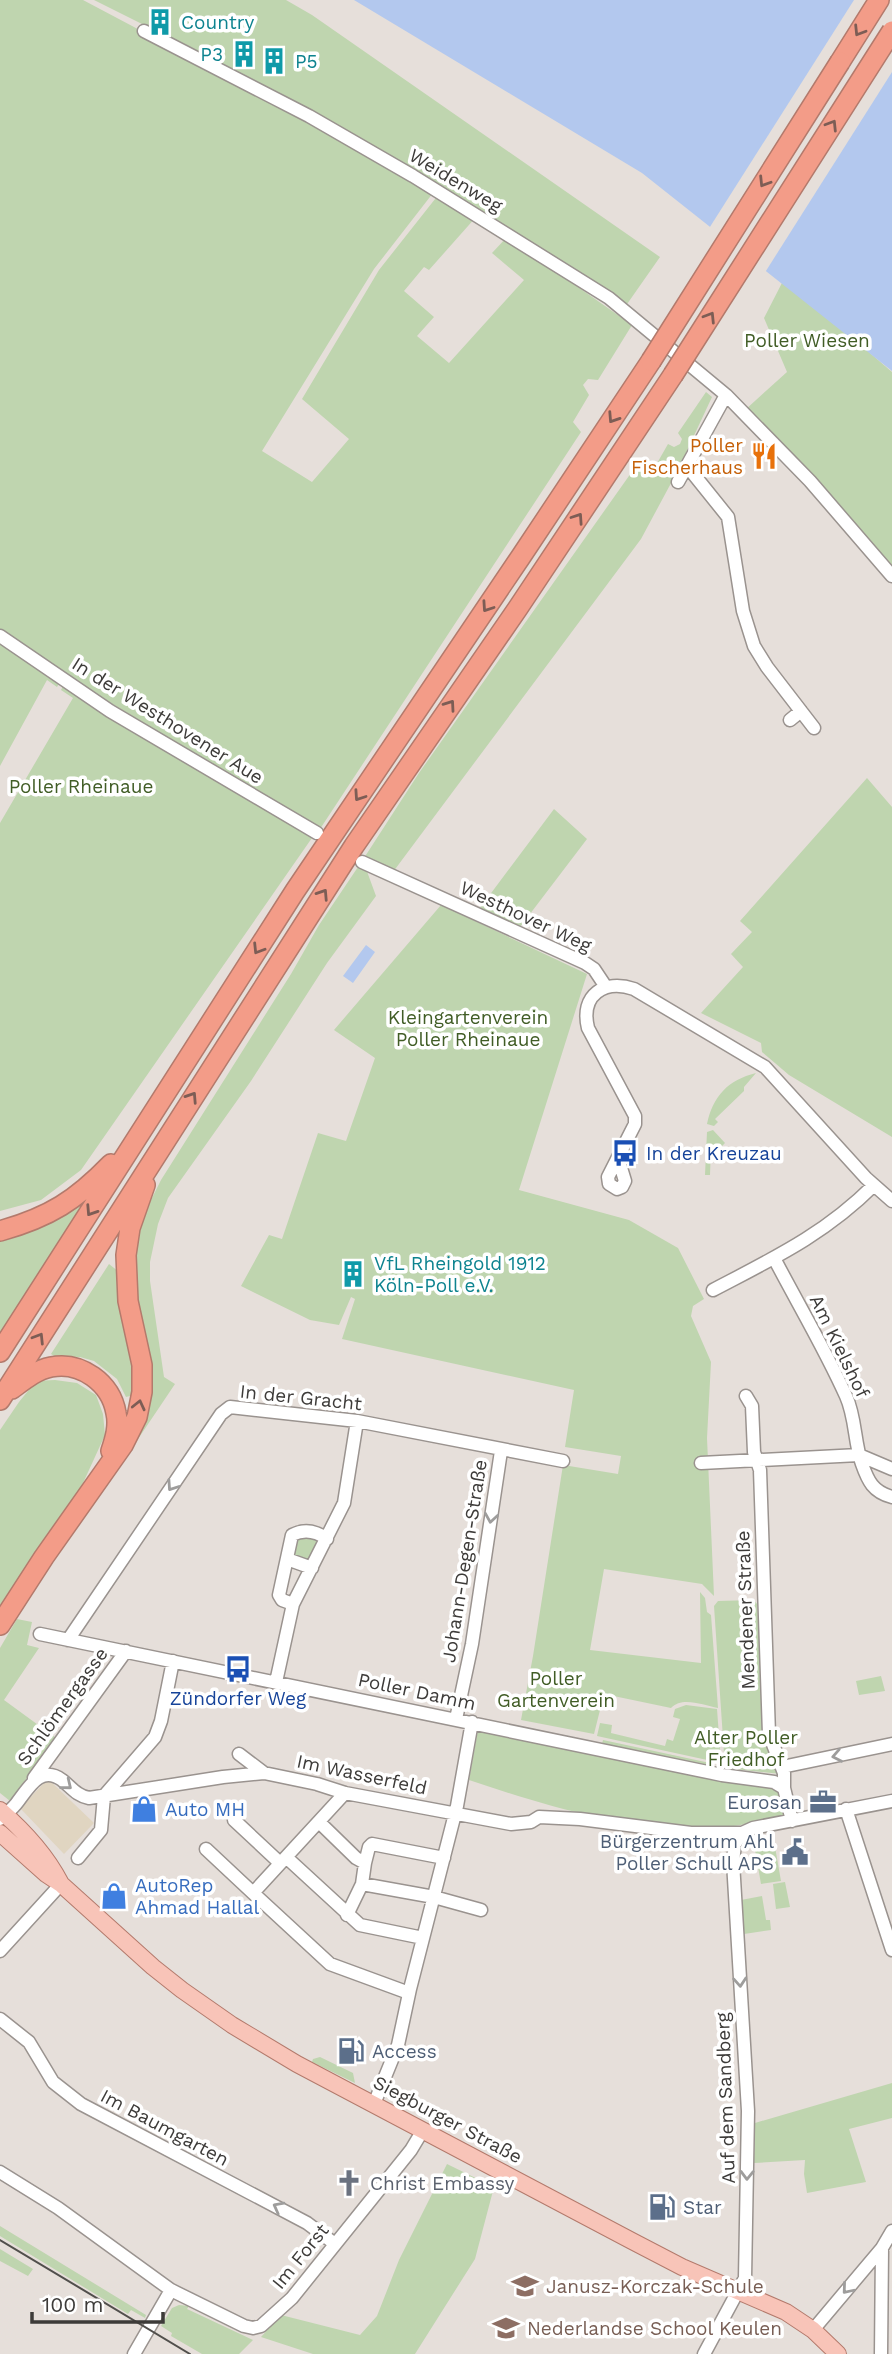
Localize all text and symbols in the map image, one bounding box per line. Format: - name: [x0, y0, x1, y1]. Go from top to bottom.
- building icon: Country: [145, 7, 175, 37]
- place label: Country: [181, 11, 254, 34]
- one-way arrow: [855, 23, 868, 36]
- building icon: P3: [229, 39, 259, 69]
- place label: P3: [200, 43, 223, 66]
- building icon: P5: [259, 46, 289, 76]
- place label: P5: [295, 50, 318, 73]
- one-way arrow: [823, 120, 836, 133]
- street label: Weidenweg: [405, 144, 507, 218]
- one-way arrow: [760, 174, 773, 187]
- one-way arrow: [701, 312, 714, 325]
- park label: Poller Wiesen: [744, 329, 870, 352]
- one-way arrow: [609, 410, 621, 423]
- place label: Poller Fischerhaus: [631, 434, 743, 479]
- restaurant icon: Poller Fischerhaus: [749, 441, 779, 471]
- one-way arrow: [570, 512, 583, 525]
- one-way arrow: [482, 600, 495, 613]
- street label: In der Westhovener Aue: [68, 652, 268, 789]
- one-way arrow: [442, 700, 454, 713]
- park label: Poller Rheinaue: [9, 775, 153, 798]
- one-way arrow: [355, 788, 367, 801]
- street label: Westhover Weg: [456, 876, 596, 957]
- one-way arrow: [314, 889, 327, 902]
- one-way arrow: [254, 941, 267, 954]
- park label: Kleingartenverein Poller Rheinaue: [388, 1006, 548, 1051]
- one-way arrow: [184, 1092, 197, 1105]
- bus stop icon: In der Kreuzau: [610, 1138, 640, 1168]
- place label: In der Kreuzau: [646, 1142, 782, 1165]
- one-way arrow: [87, 1203, 99, 1216]
- place label: VfL Rheingold 1912 Köln-Poll e.V.: [374, 1252, 546, 1297]
- building icon: VfL Rheingold 1912 Köln-Poll e.V.: [338, 1259, 368, 1289]
- street label: Am Kielshof: [805, 1291, 875, 1402]
- one-way arrow: [31, 1333, 44, 1346]
- street label: In der Gracht: [239, 1380, 363, 1415]
- one-way arrow: [131, 1399, 146, 1411]
- street label: Johann-Degen-Straße: [437, 1458, 492, 1664]
- one-way arrow: [168, 1478, 180, 1491]
- one-way arrow: [484, 1512, 499, 1524]
- street label: Mendener Straße: [731, 1530, 760, 1690]
- street label: Schlömergasse: [12, 1643, 113, 1770]
- bus stop icon: Zündorfer Weg: [223, 1654, 253, 1684]
- park label: Poller Gartenverein: [497, 1667, 615, 1712]
- street label: Poller Damm: [356, 1668, 478, 1715]
- place label: Zündorfer Weg: [170, 1687, 307, 1710]
- park label: Alter Poller Friedhof: [694, 1726, 798, 1771]
- one-way arrow: [831, 1748, 843, 1763]
- street label: Im Wasserfeld: [295, 1749, 429, 1800]
- one-way arrow: [59, 1776, 71, 1789]
- office icon: Eurosan: [808, 1787, 838, 1817]
- place label: Eurosan: [727, 1791, 802, 1814]
- shop icon: Auto MH: [129, 1794, 159, 1824]
- place label: Auto MH: [165, 1798, 245, 1821]
- place label: Bürgerzentrum Ahl Poller Schull APS: [600, 1830, 774, 1875]
- public building icon: Bürgerzentrum Ahl Poller Schull APS: [780, 1837, 810, 1867]
- place label: AutoRep Ahmad Hallal: [135, 1874, 260, 1919]
- shop icon: AutoRep Ahmad Hallal: [99, 1881, 129, 1911]
- one-way arrow: [732, 1976, 747, 1987]
- street label: Auf dem Sandberg: [711, 2011, 740, 2184]
- fuel station icon: Access: [336, 2036, 366, 2066]
- place label: Access: [372, 2040, 437, 2063]
- street label: Siegburger Straße: [369, 2071, 526, 2168]
- street label: Im Baumgarten: [97, 2084, 233, 2171]
- church icon: Christ Embassy: [334, 2168, 364, 2198]
- one-way arrow: [740, 2170, 755, 2181]
- place label: Christ Embassy: [370, 2172, 514, 2195]
- fuel station icon: Star: [647, 2192, 677, 2222]
- place label: Star: [683, 2196, 722, 2219]
- one-way arrow: [272, 2202, 285, 2216]
- street label: Im Forst: [267, 2219, 334, 2294]
- school or university icon: Janusz-Korczak-Schule: [510, 2271, 540, 2301]
- place label: Janusz-Korczak-Schule: [546, 2275, 764, 2298]
- scale bar: [32, 2280, 163, 2324]
- one-way arrow: [843, 2280, 855, 2293]
- text: 100 m: [42, 2292, 104, 2317]
- school or university icon: Nederlandse School Keulen: [491, 2313, 521, 2343]
- place label: Nederlandse School Keulen: [527, 2317, 782, 2340]

